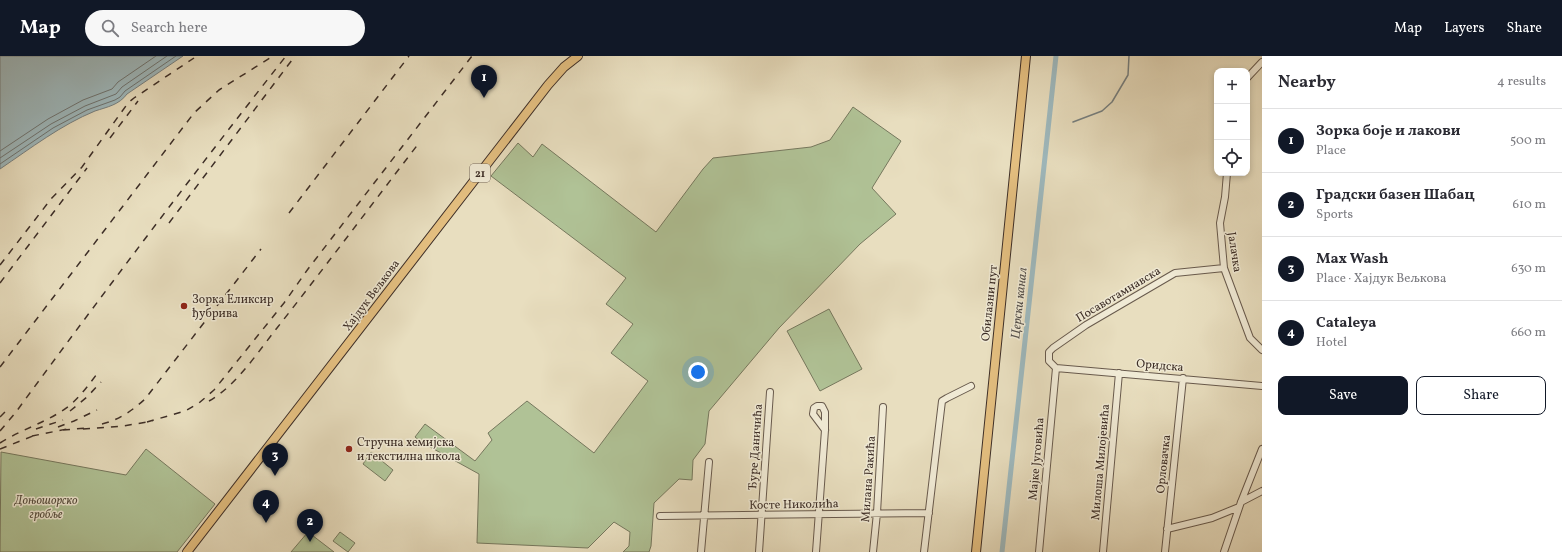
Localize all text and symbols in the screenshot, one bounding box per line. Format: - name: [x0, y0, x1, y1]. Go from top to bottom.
- search box: [85, 10, 365, 46]
- text: Map: [20, 15, 61, 41]
- icon: search: [99, 17, 121, 39]
- text: Search here: [131, 18, 208, 39]
- text: Map: [1394, 19, 1422, 38]
- text: Layers: [1444, 19, 1484, 38]
- text: Share: [1506, 19, 1542, 38]
- pin: 1: [471, 65, 497, 98]
- map controls: [1214, 68, 1250, 176]
- button: +: [1214, 68, 1250, 104]
- text: Nearby: [1278, 71, 1336, 94]
- text: 4 results: [1497, 73, 1546, 91]
- button: −: [1214, 104, 1250, 140]
- text: Зорка боје и лакови: [1316, 121, 1460, 142]
- text: 1: [1288, 132, 1294, 150]
- text: 500 m: [1510, 132, 1546, 150]
- button: locate: [1214, 140, 1250, 176]
- text: Place: [1316, 142, 1346, 160]
- road number: 21: [470, 164, 490, 182]
- text: Градски базен Шабац: [1316, 185, 1475, 206]
- text: 2: [1288, 196, 1294, 214]
- text: 610 m: [1512, 196, 1546, 214]
- text: Sports: [1316, 206, 1353, 224]
- street label: Јалачка: [1223, 231, 1245, 274]
- text: Max Wash: [1316, 249, 1388, 270]
- street label: Хајдук Вељкова: [340, 257, 404, 335]
- text: 3: [1288, 260, 1294, 278]
- text: 630 m: [1511, 260, 1546, 278]
- street label: Посавотамнавска: [1073, 263, 1164, 327]
- street label: Обилазни пут: [978, 264, 1002, 342]
- water label: Церски канал: [1007, 267, 1033, 340]
- text: Place · Хајдук Вељкова: [1316, 270, 1446, 288]
- place label: Зорка Еликсир ђубрива: [192, 292, 274, 322]
- marker: Зорка Еликсир ђубрива: [179, 301, 189, 311]
- text: Cataleya: [1316, 313, 1377, 334]
- text: 4: [1287, 324, 1295, 342]
- text: 660 m: [1511, 324, 1546, 342]
- text: Hotel: [1316, 334, 1347, 352]
- street label: Оридска: [1136, 356, 1184, 376]
- your location: [688, 362, 708, 382]
- button: Save: [1278, 376, 1408, 415]
- button: Share: [1416, 376, 1546, 415]
- street label: Ђуре Даничића: [745, 403, 767, 491]
- street label: Милоша Милојевића: [1088, 403, 1114, 521]
- street label: Мајке Југовића: [1025, 417, 1049, 501]
- street label: Орловачка: [1153, 434, 1175, 494]
- place label: Стручна хемијска и текстилна школа: [357, 435, 460, 465]
- street label: Милана Ракића: [858, 435, 880, 523]
- pin: 3: [262, 443, 288, 476]
- marker: Стручна хемијска и текстилна школа: [344, 444, 354, 454]
- pin: 4: [253, 490, 279, 523]
- park label: Доњошорско гробље: [13, 493, 78, 523]
- street label: Косте Николића: [749, 496, 839, 514]
- pin: 2: [297, 509, 323, 542]

